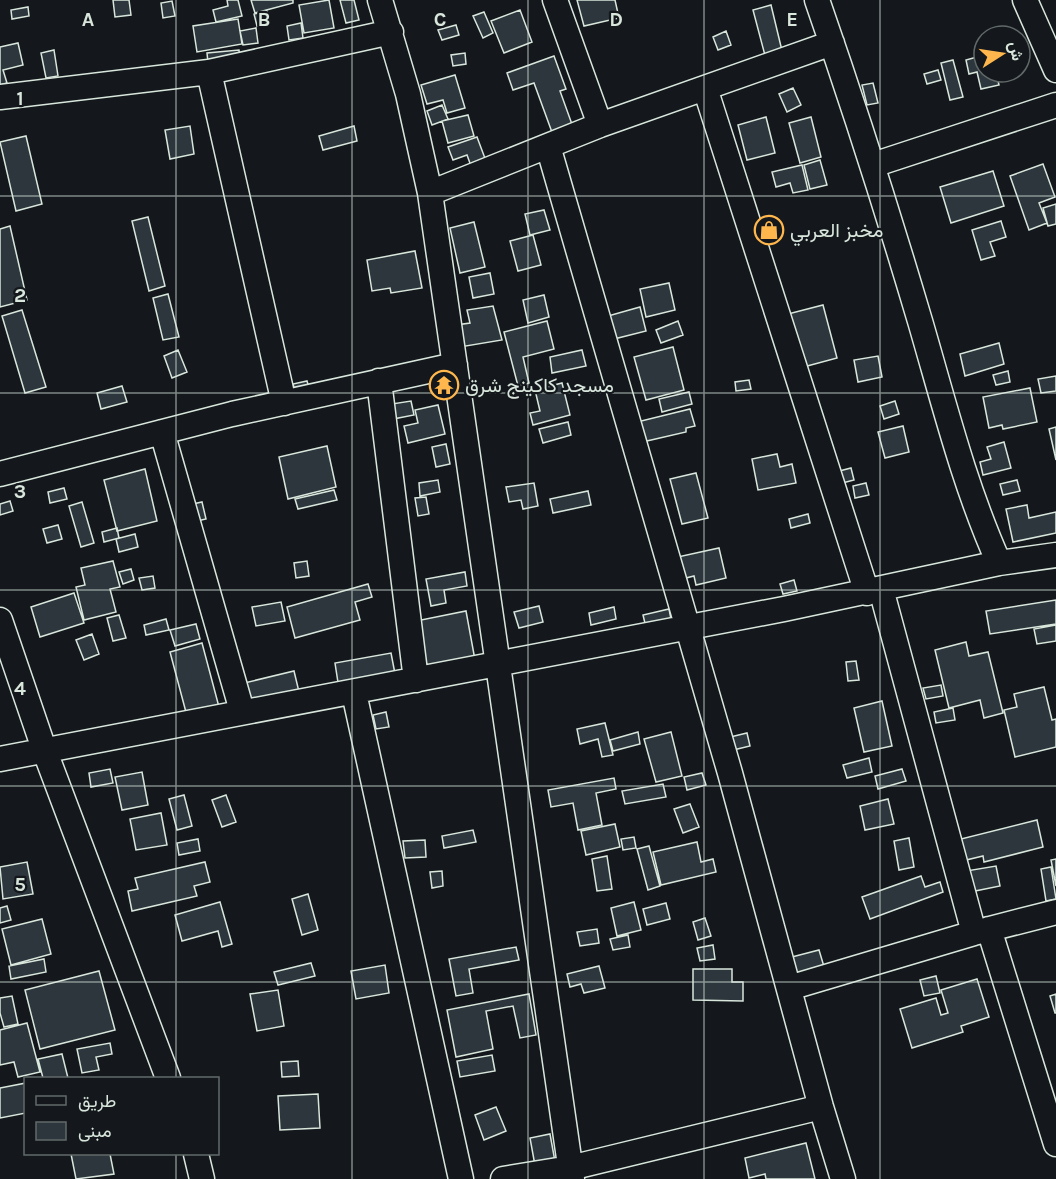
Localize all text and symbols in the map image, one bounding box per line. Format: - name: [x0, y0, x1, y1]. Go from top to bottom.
- text: A: [82, 8, 95, 31]
- text: B: [258, 8, 270, 31]
- text: C: [434, 8, 446, 31]
- text: D: [609, 8, 623, 31]
- text: E: [786, 8, 798, 31]
- north arrow: [972, 24, 1032, 84]
- text: ش: [1005, 40, 1027, 62]
- text: 1: [16, 87, 24, 110]
- shop icon: مخبز العربي: [753, 214, 785, 246]
- place label: مخبز العربي: [790, 219, 884, 247]
- text: 2: [14, 284, 26, 307]
- temple icon: مسجد كاكينج شرق: [428, 369, 460, 401]
- place label: مسجد كاكينج شرق: [465, 374, 614, 399]
- text: 3: [14, 480, 26, 503]
- text: 4: [14, 677, 26, 700]
- text: 5: [14, 873, 26, 896]
- legend: [24, 1077, 219, 1155]
- text: طريق: [78, 1090, 116, 1112]
- text: مبنى: [78, 1120, 112, 1142]

